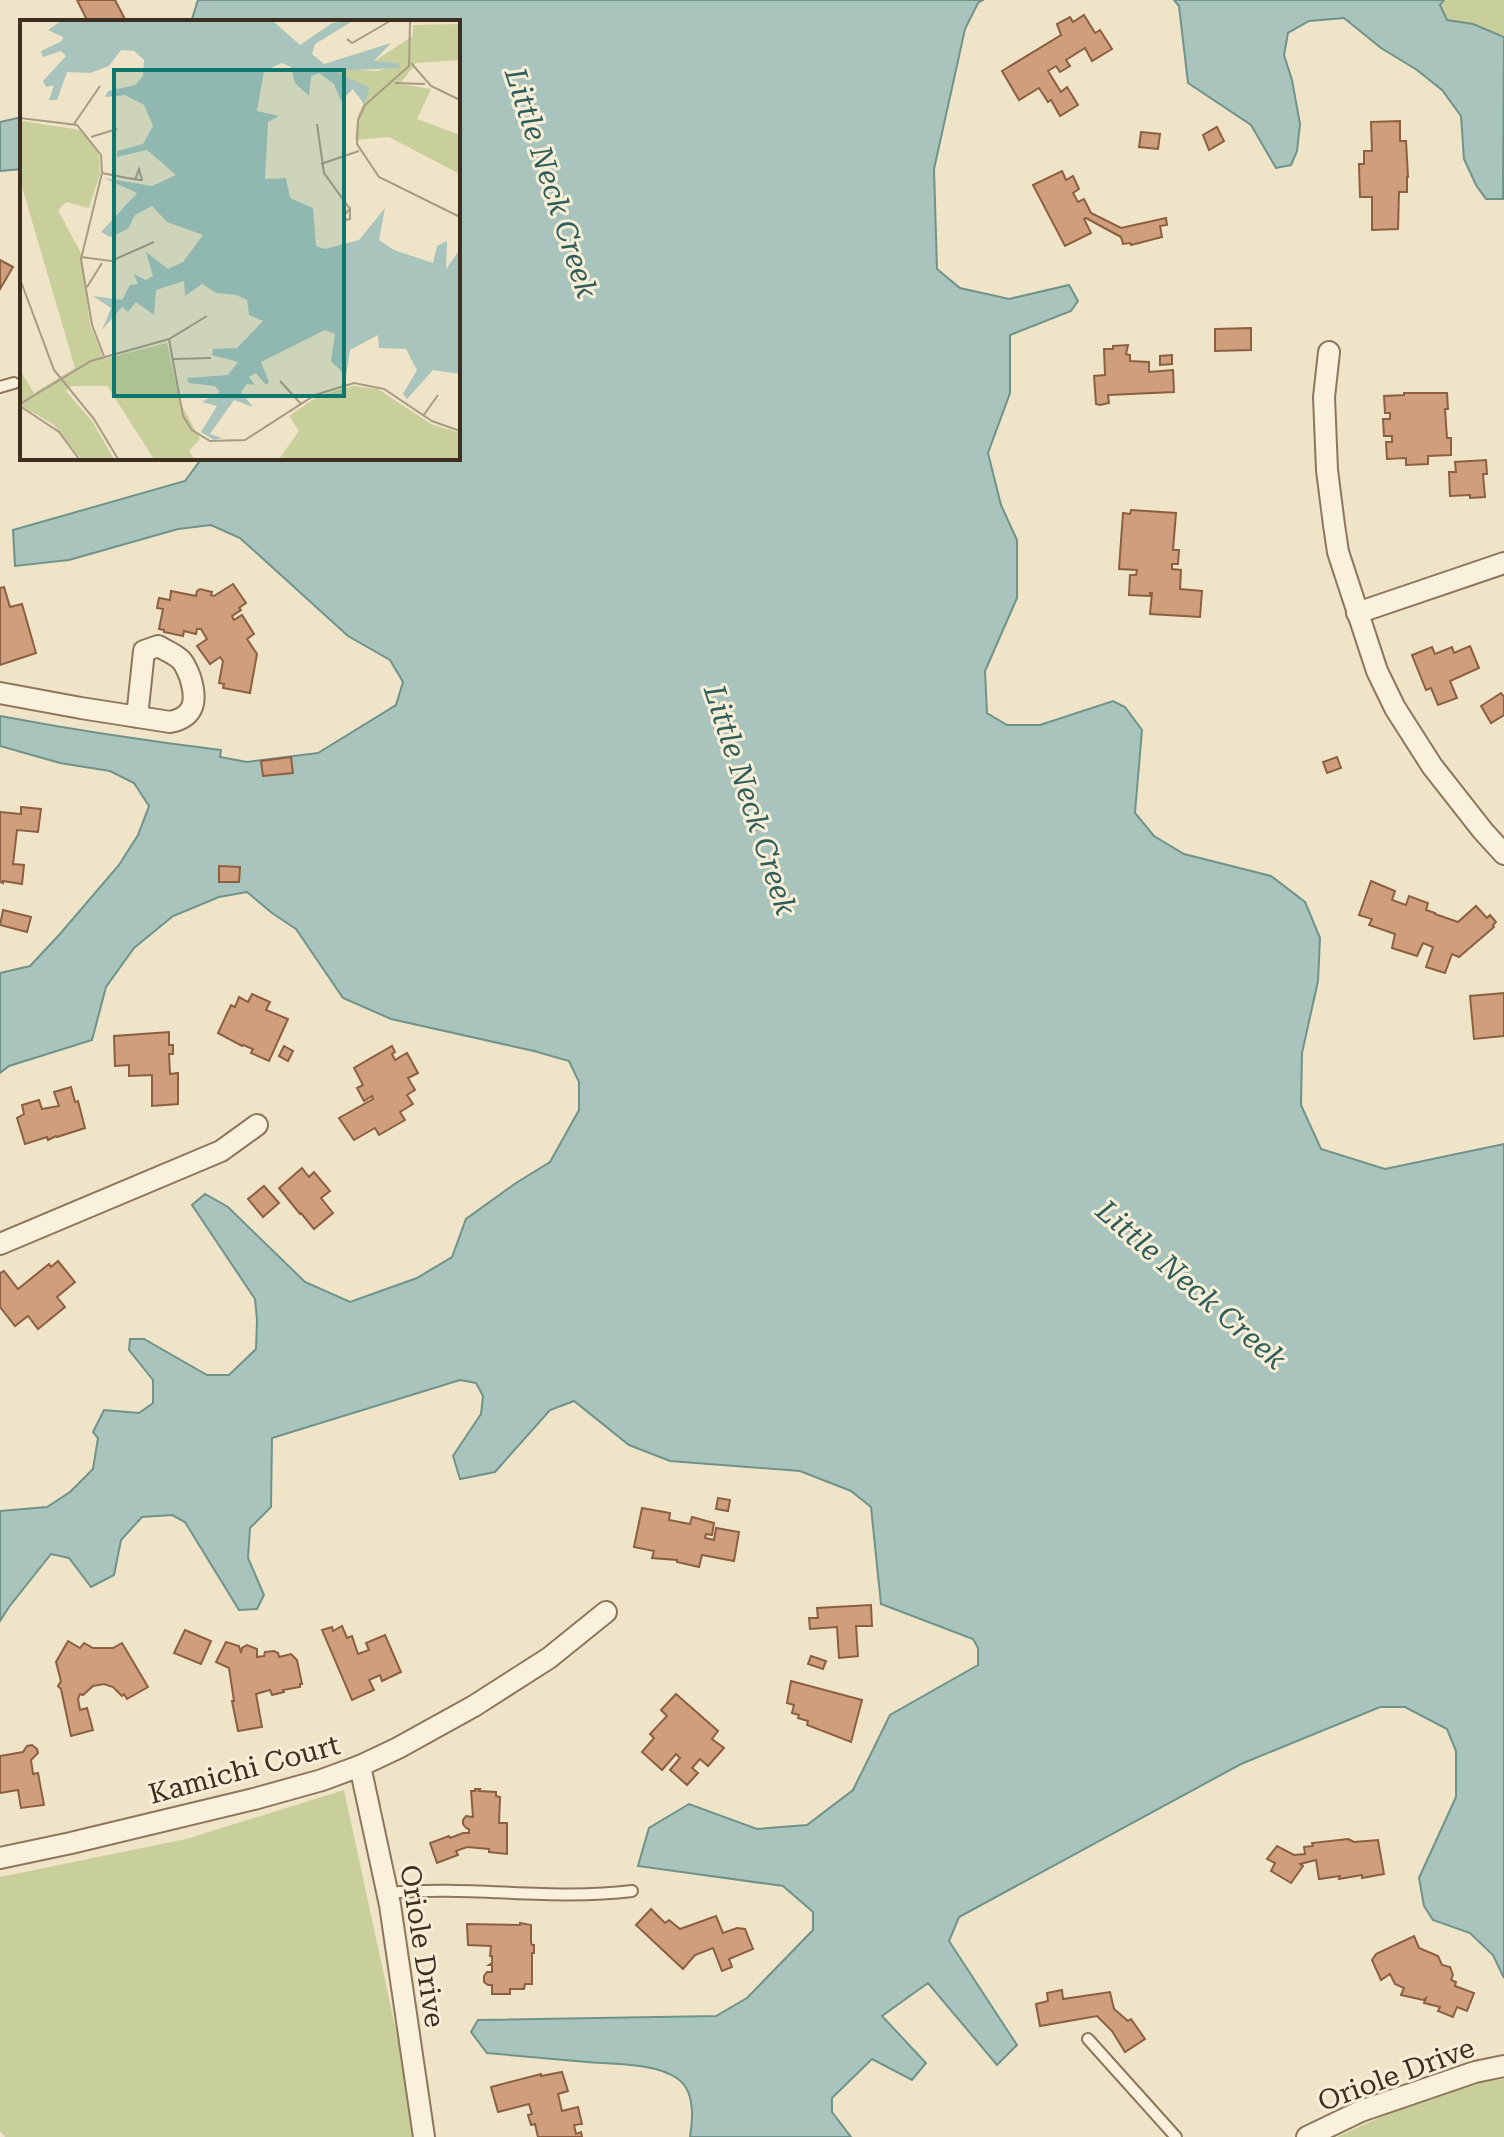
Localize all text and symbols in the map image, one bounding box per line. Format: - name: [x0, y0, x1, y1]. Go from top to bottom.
- inset map: [20, 20, 460, 460]
- water label: Little Neck Creek: [497, 62, 605, 303]
- water label: Little Neck Creek: [696, 679, 804, 920]
- water label: Little Neck Creek: [1089, 1192, 1294, 1377]
- street label: Kamichi Court: [145, 1728, 343, 1811]
- street label: Oriole Drive: [393, 1862, 452, 2030]
- street label: Oriole Drive: [1313, 2031, 1479, 2118]

